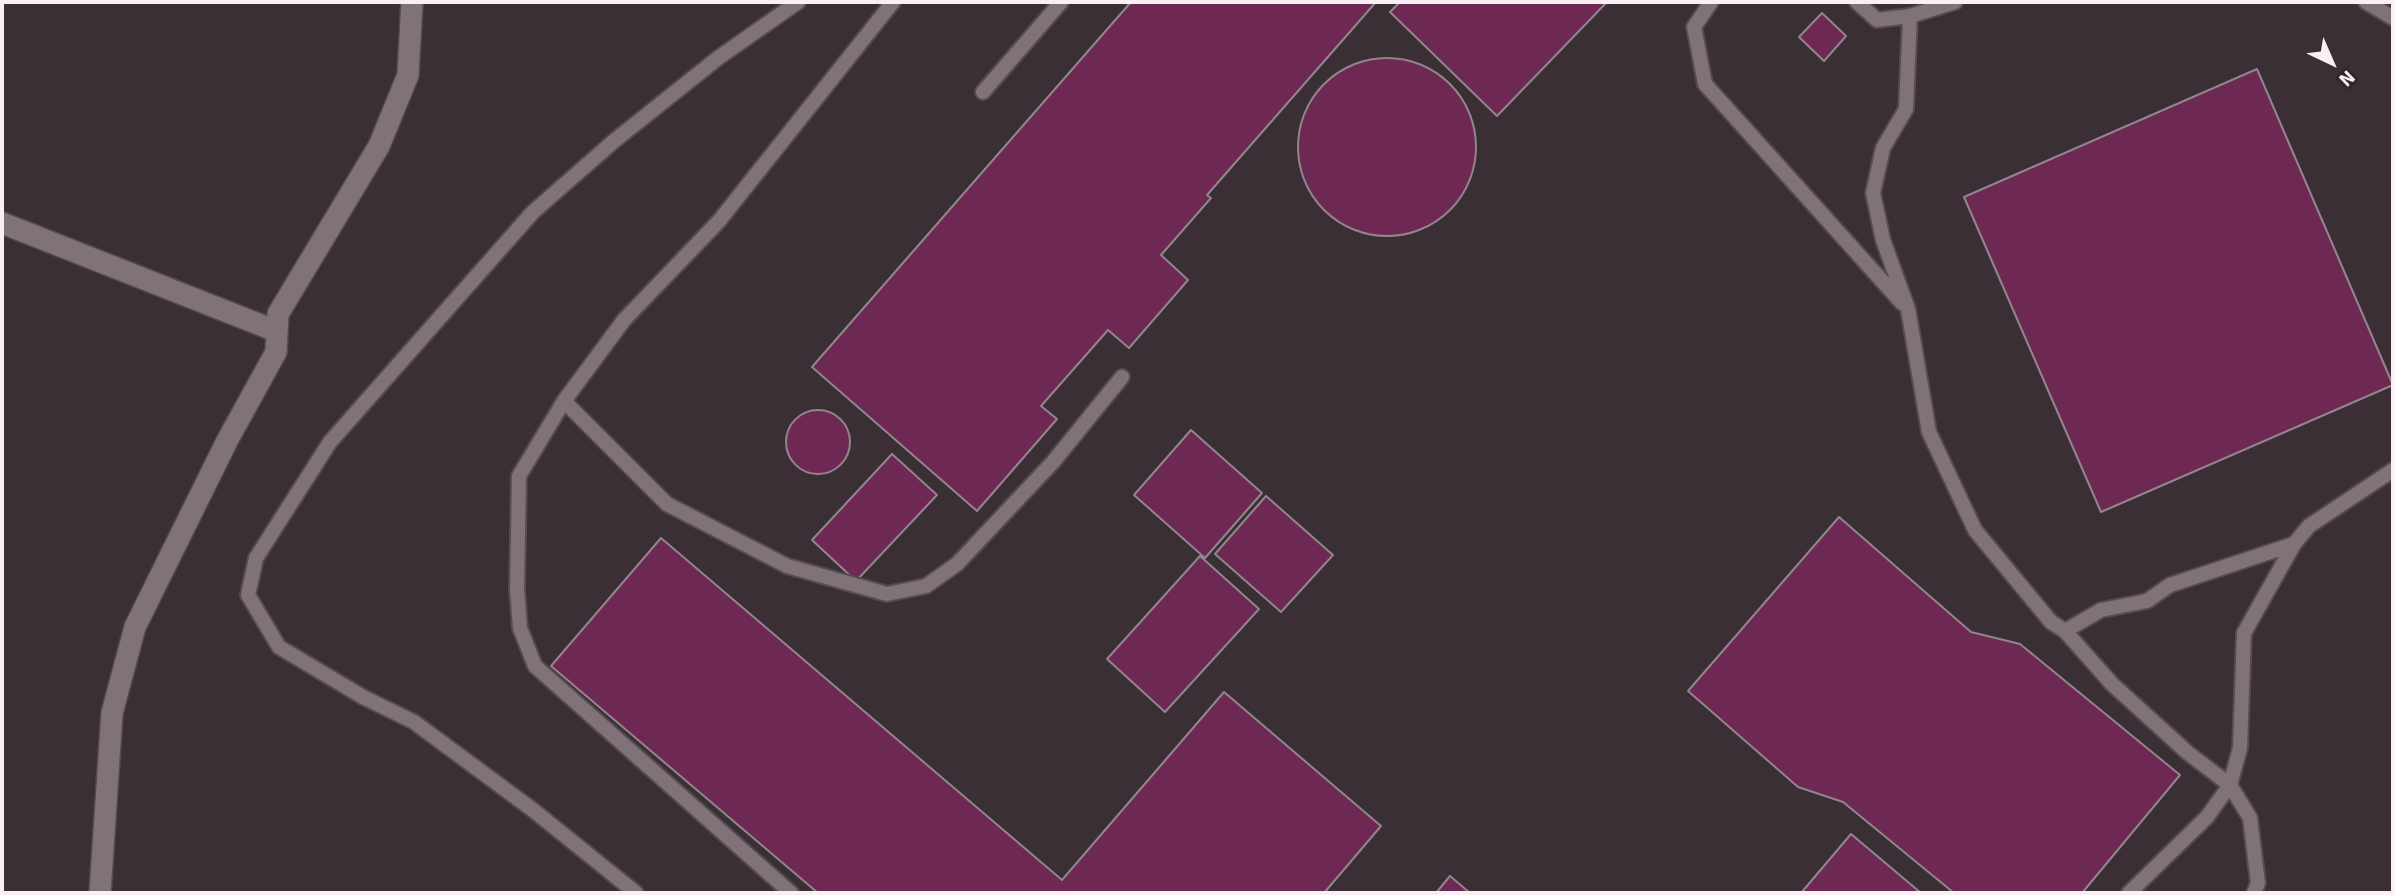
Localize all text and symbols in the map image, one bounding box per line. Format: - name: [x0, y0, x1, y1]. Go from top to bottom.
- north arrow: [2297, 28, 2367, 98]
- text: N: [2333, 65, 2360, 91]

